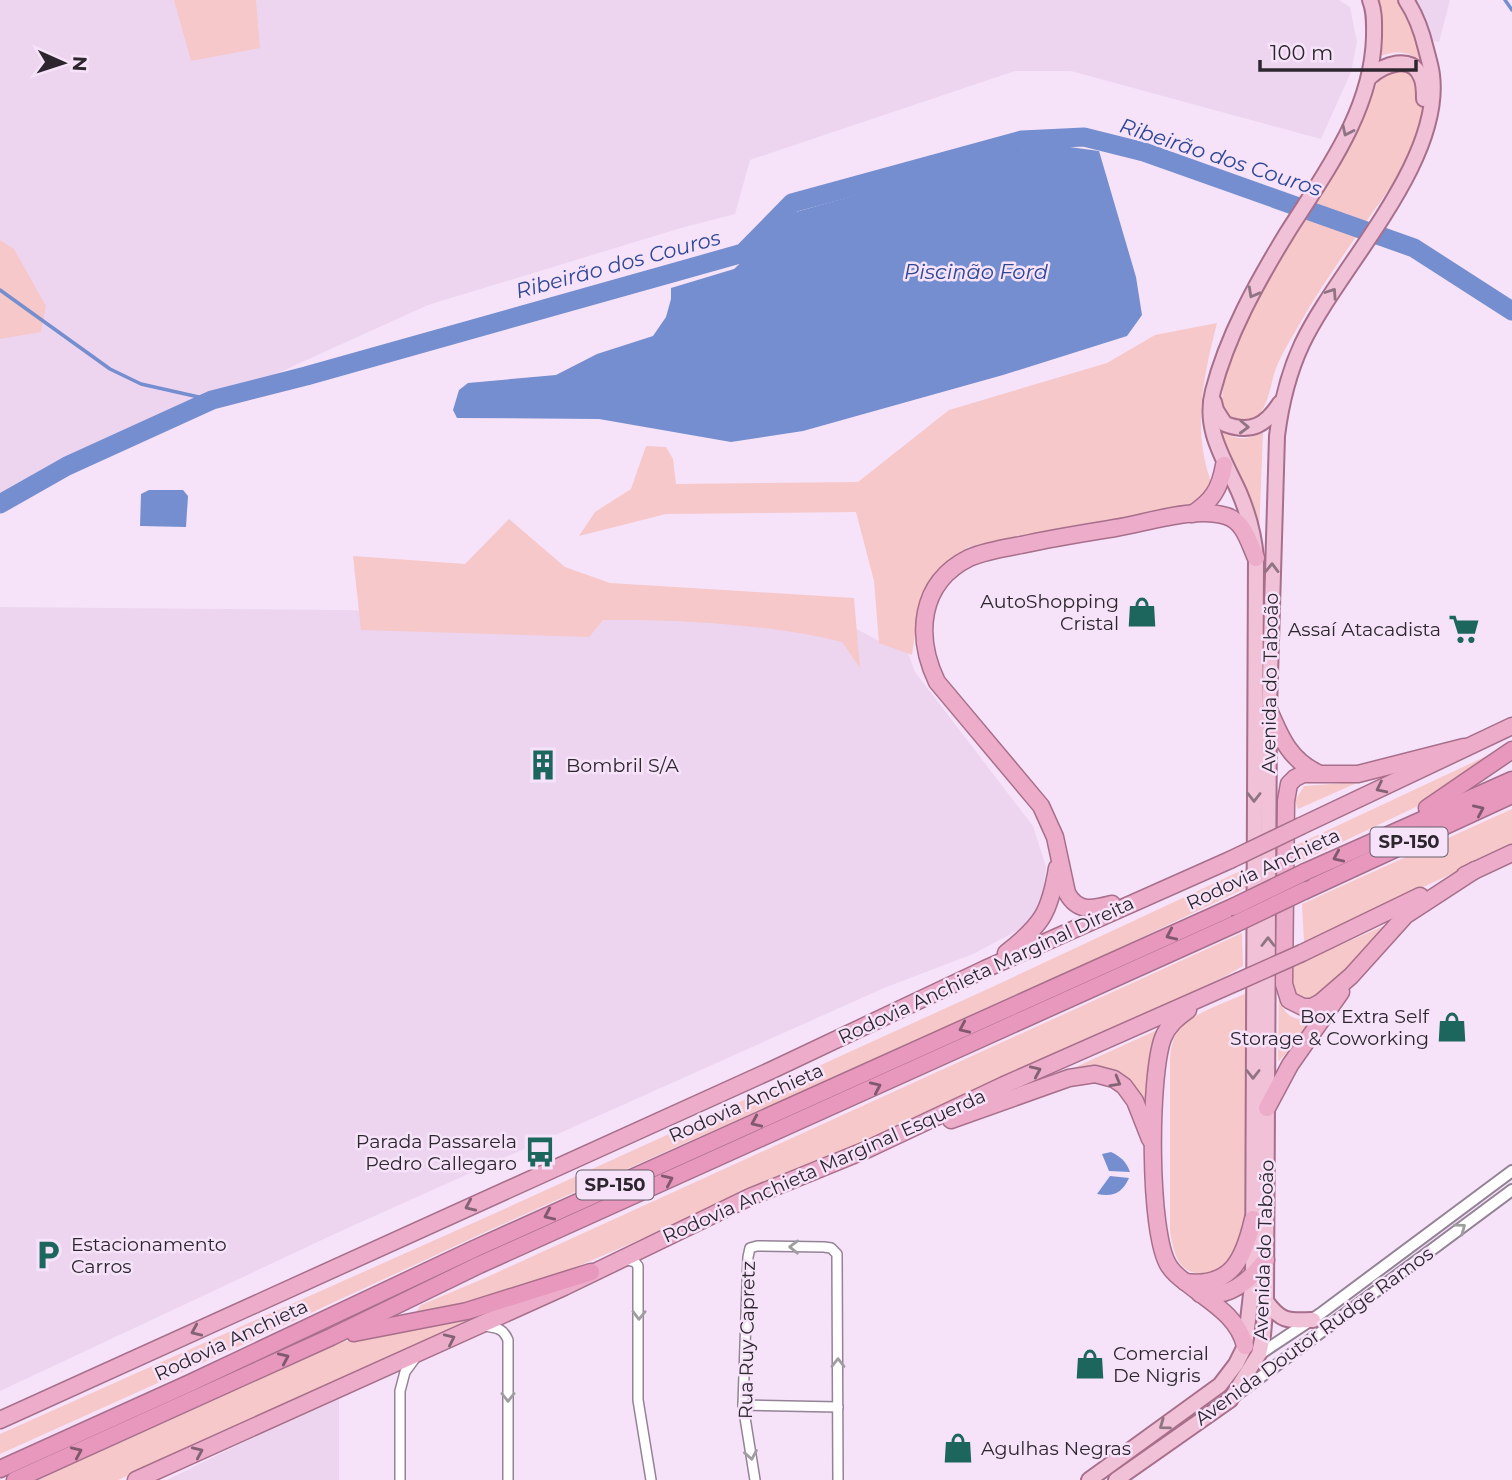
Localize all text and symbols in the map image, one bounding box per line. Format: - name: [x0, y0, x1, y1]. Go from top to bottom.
- north arrow: [28, 28, 98, 98]
- scale bar: [1260, 28, 1416, 72]
- text: 100 m: [1270, 40, 1333, 65]
- text: N: [68, 56, 91, 72]
- water label: Ribeirão dos Couros: [1117, 112, 1325, 202]
- one-way arrow: [1342, 124, 1356, 136]
- water label: Ribeirão dos Couros: [513, 225, 723, 303]
- water label: Piscinão Ford: [904, 259, 1049, 284]
- one-way arrow: [1248, 285, 1261, 298]
- one-way arrow: [1324, 288, 1336, 301]
- one-way arrow: [1239, 419, 1250, 434]
- one-way arrow: [1264, 563, 1279, 574]
- place label: AutoShopping Cristal: [980, 590, 1119, 635]
- street label: Avenida do Taboão: [1257, 592, 1283, 774]
- shop icon: AutoShopping Cristal: [1125, 595, 1159, 629]
- supermarket icon: Assaí Atacadista: [1447, 612, 1481, 646]
- place label: Assaí Atacadista: [1288, 618, 1441, 641]
- building icon: Bombril S/A: [526, 748, 560, 782]
- place label: Bombril S/A: [566, 754, 679, 777]
- one-way arrow: [1376, 779, 1388, 793]
- one-way arrow: [1246, 792, 1262, 803]
- one-way arrow: [1472, 804, 1484, 818]
- street label: Rodovia Anchieta: [1183, 823, 1343, 915]
- road number: SP-150: [1370, 828, 1448, 856]
- one-way arrow: [1333, 849, 1345, 863]
- street label: Rodovia Anchieta Marginal Direita: [834, 891, 1138, 1049]
- one-way arrow: [1166, 927, 1178, 941]
- one-way arrow: [1260, 936, 1276, 946]
- place label: Box Extra Self Storage & Coworking: [1230, 1005, 1431, 1050]
- shop icon: Box Extra Self Storage & Coworking: [1435, 1010, 1469, 1044]
- one-way arrow: [959, 1020, 971, 1034]
- street label: Rodovia Anchieta: [665, 1059, 827, 1147]
- one-way arrow: [1029, 1065, 1041, 1079]
- one-way arrow: [1245, 1069, 1261, 1079]
- one-way arrow: [1108, 1073, 1121, 1086]
- one-way arrow: [868, 1081, 881, 1095]
- street label: Rodovia Anchieta Marginal Esquerda: [659, 1084, 989, 1248]
- one-way arrow: [751, 1114, 764, 1128]
- place label: Parada Passarela Pedro Callegaro: [356, 1130, 517, 1175]
- bus stop icon: Parada Passarela Pedro Callegaro: [523, 1135, 557, 1169]
- street label: Avenida do Taboão: [1249, 1159, 1279, 1341]
- road number: SP-150: [576, 1170, 654, 1200]
- one-way arrow: [661, 1174, 673, 1188]
- one-way arrow: [465, 1198, 477, 1212]
- one-way arrow: [544, 1207, 556, 1221]
- one-way arrow: [1453, 1223, 1466, 1236]
- place label: Estacionamento Carros: [71, 1233, 227, 1278]
- parking icon: Estacionamento Carros: [31, 1238, 65, 1272]
- one-way arrow: [788, 1239, 799, 1255]
- street label: Avenida Doutor Rudge Ramos: [1190, 1242, 1438, 1430]
- street label: Rua Ruy Capretz: [734, 1261, 760, 1419]
- street label: Rodovia Anchieta: [151, 1294, 311, 1386]
- one-way arrow: [631, 1310, 647, 1320]
- one-way arrow: [191, 1323, 203, 1337]
- one-way arrow: [443, 1333, 456, 1347]
- place label: Comercial De Nigris: [1113, 1342, 1209, 1387]
- shop icon: Comercial De Nigris: [1073, 1347, 1107, 1381]
- one-way arrow: [277, 1352, 289, 1366]
- one-way arrow: [830, 1357, 846, 1368]
- one-way arrow: [500, 1393, 516, 1403]
- one-way arrow: [1160, 1417, 1172, 1430]
- shop icon: Agulhas Negras: [941, 1431, 975, 1465]
- place label: Agulhas Negras: [981, 1437, 1131, 1460]
- one-way arrow: [70, 1446, 82, 1460]
- one-way arrow: [191, 1446, 203, 1460]
- one-way arrow: [743, 1449, 758, 1461]

